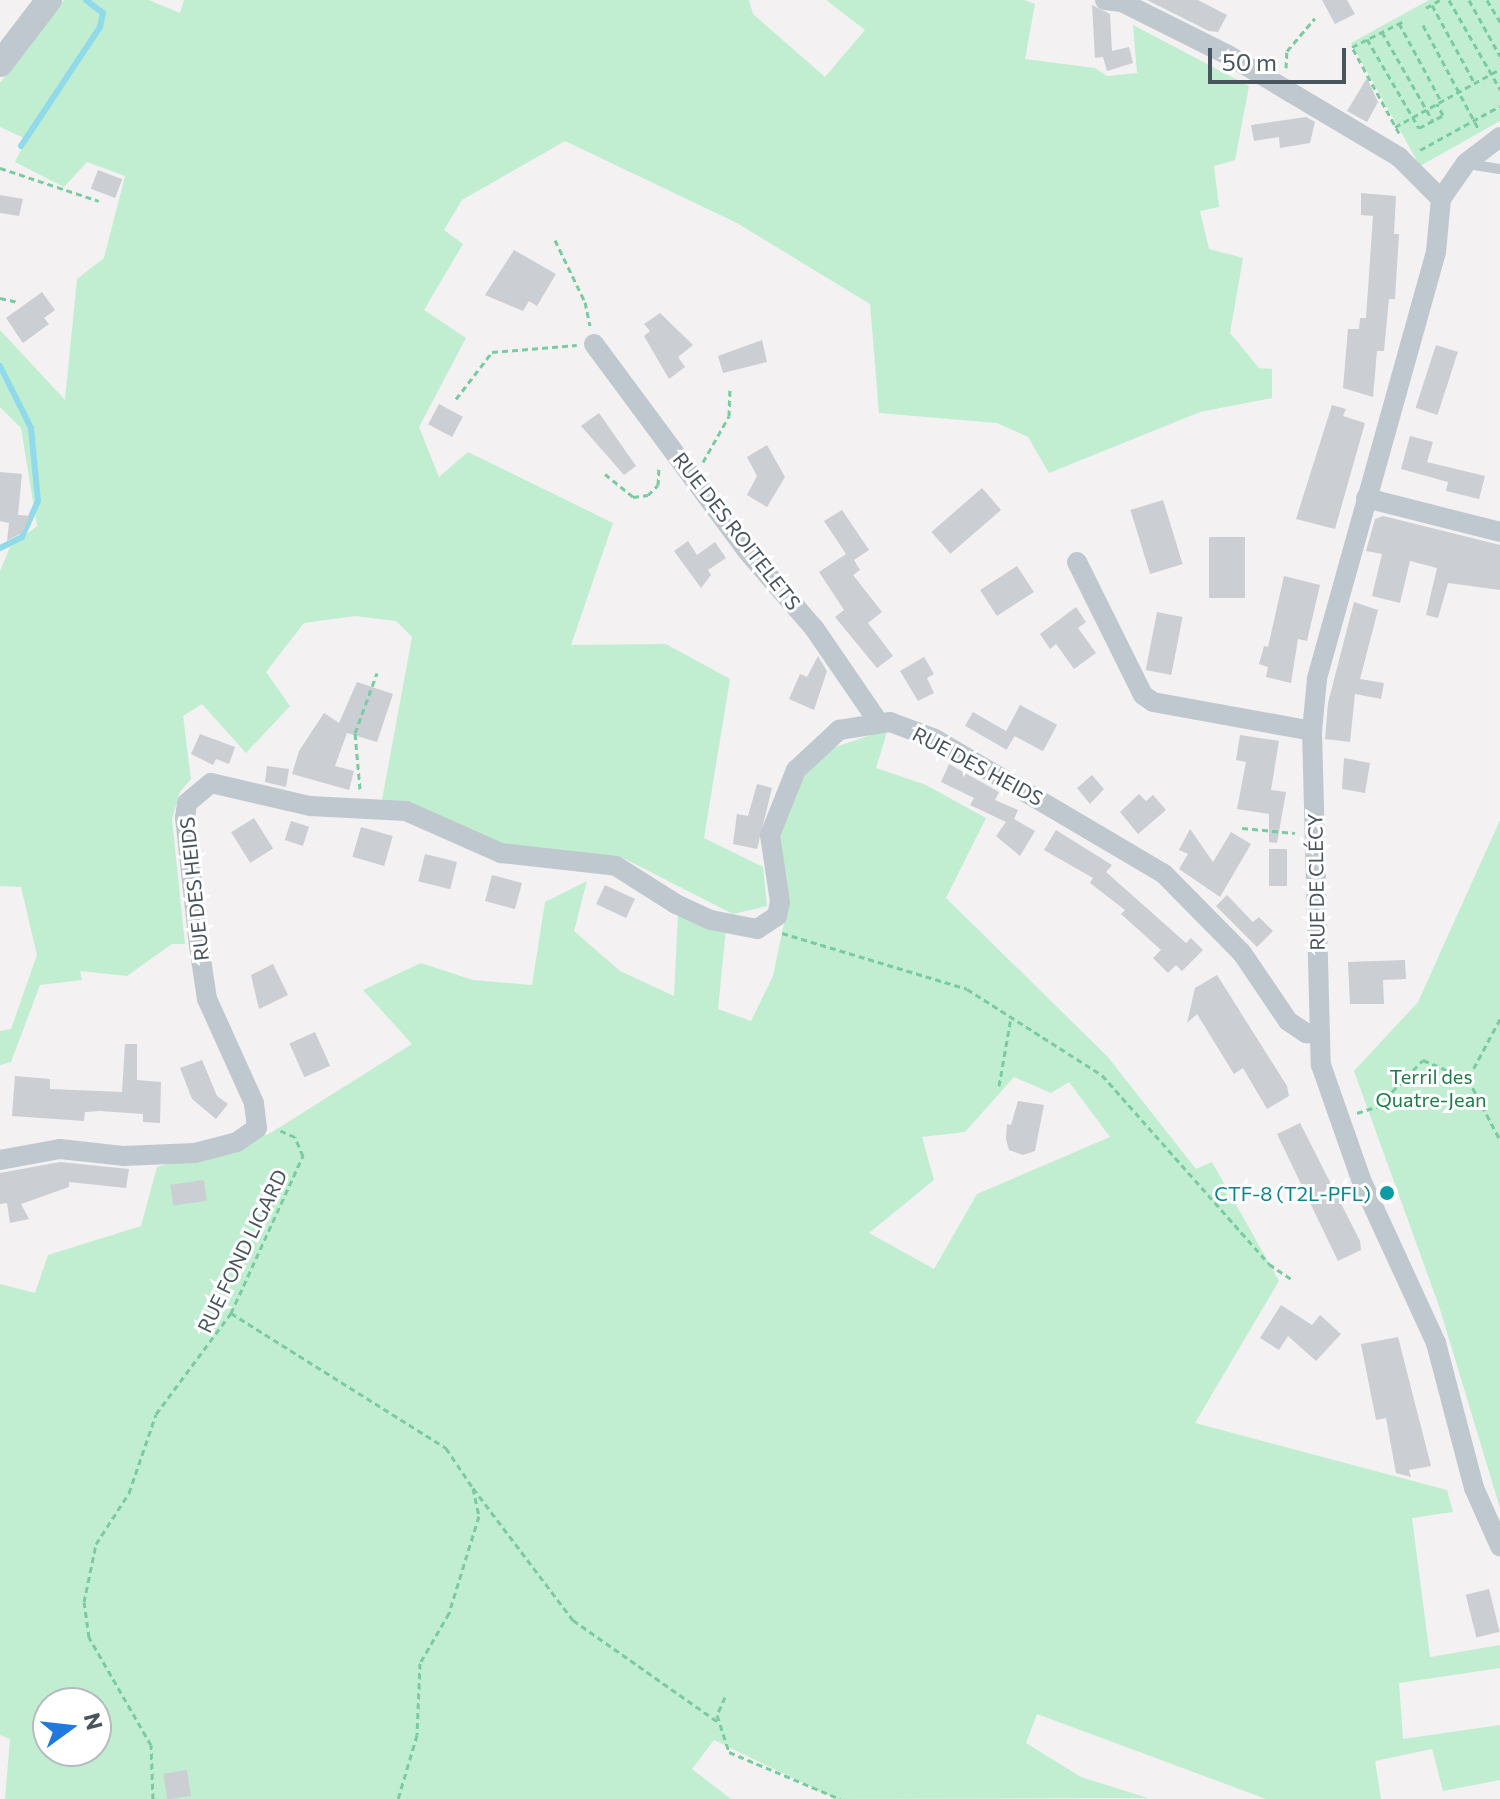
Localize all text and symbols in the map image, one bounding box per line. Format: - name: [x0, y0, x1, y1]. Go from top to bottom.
- scale bar: [1212, 32, 1350, 82]
- text: 50 m: [1222, 47, 1277, 76]
- street label: RUE DES ROITELETS: [668, 448, 806, 614]
- street label: RUE DES HEIDS: [909, 722, 1047, 810]
- street label: RUE DE CLÉCY: [1303, 813, 1329, 951]
- street label: RUE DES HEIDS: [175, 816, 213, 962]
- park label: Terril des Quatre-Jean: [1375, 1064, 1487, 1111]
- street label: RUE FOND LIGARD: [192, 1166, 292, 1336]
- place label: CTF-8 (T2L-PFL): [1214, 1181, 1371, 1205]
- marker: CTF-8 (T2L-PFL): [1378, 1184, 1396, 1202]
- north arrow: [32, 1687, 112, 1767]
- text: N: [79, 1710, 109, 1733]

